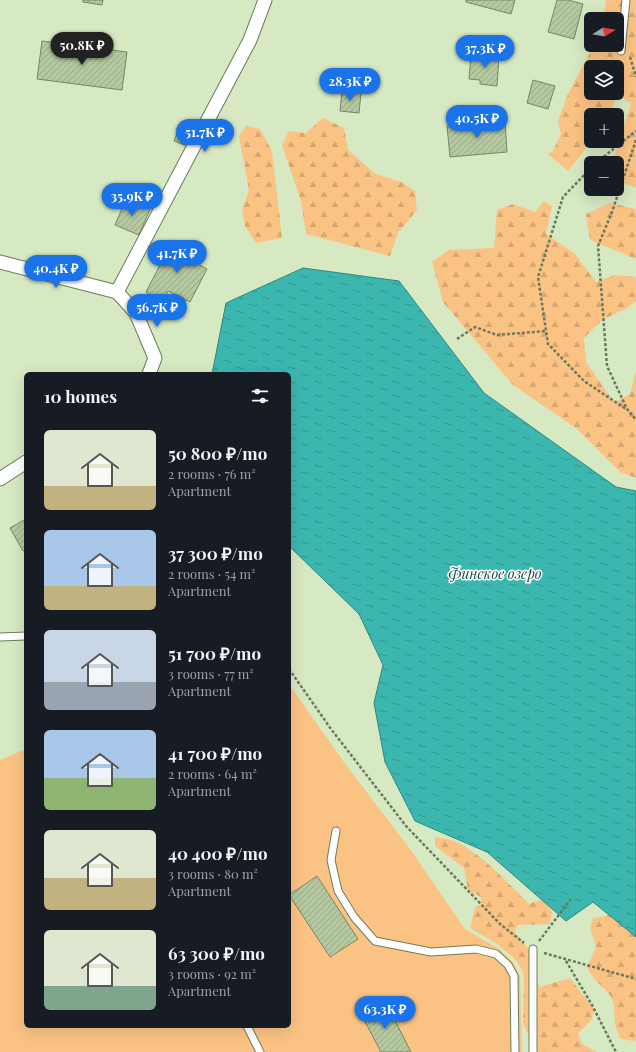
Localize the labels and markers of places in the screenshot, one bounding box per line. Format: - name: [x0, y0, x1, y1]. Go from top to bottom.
- pin: 50.8K ₽: [45, 32, 119, 66]
- pin: 37.3K ₽: [448, 35, 522, 69]
- pin: 28.3K ₽: [313, 68, 387, 102]
- pin: 40.5K ₽: [440, 105, 514, 139]
- pin: 51.7K ₽: [168, 119, 242, 153]
- pin: 35.9K ₽: [95, 183, 169, 217]
- pin: 41.7K ₽: [140, 240, 214, 274]
- pin: 40.4K ₽: [19, 255, 93, 289]
- pin: 56.7K ₽: [120, 294, 194, 328]
- pin: 63.3K ₽: [348, 996, 422, 1030]

